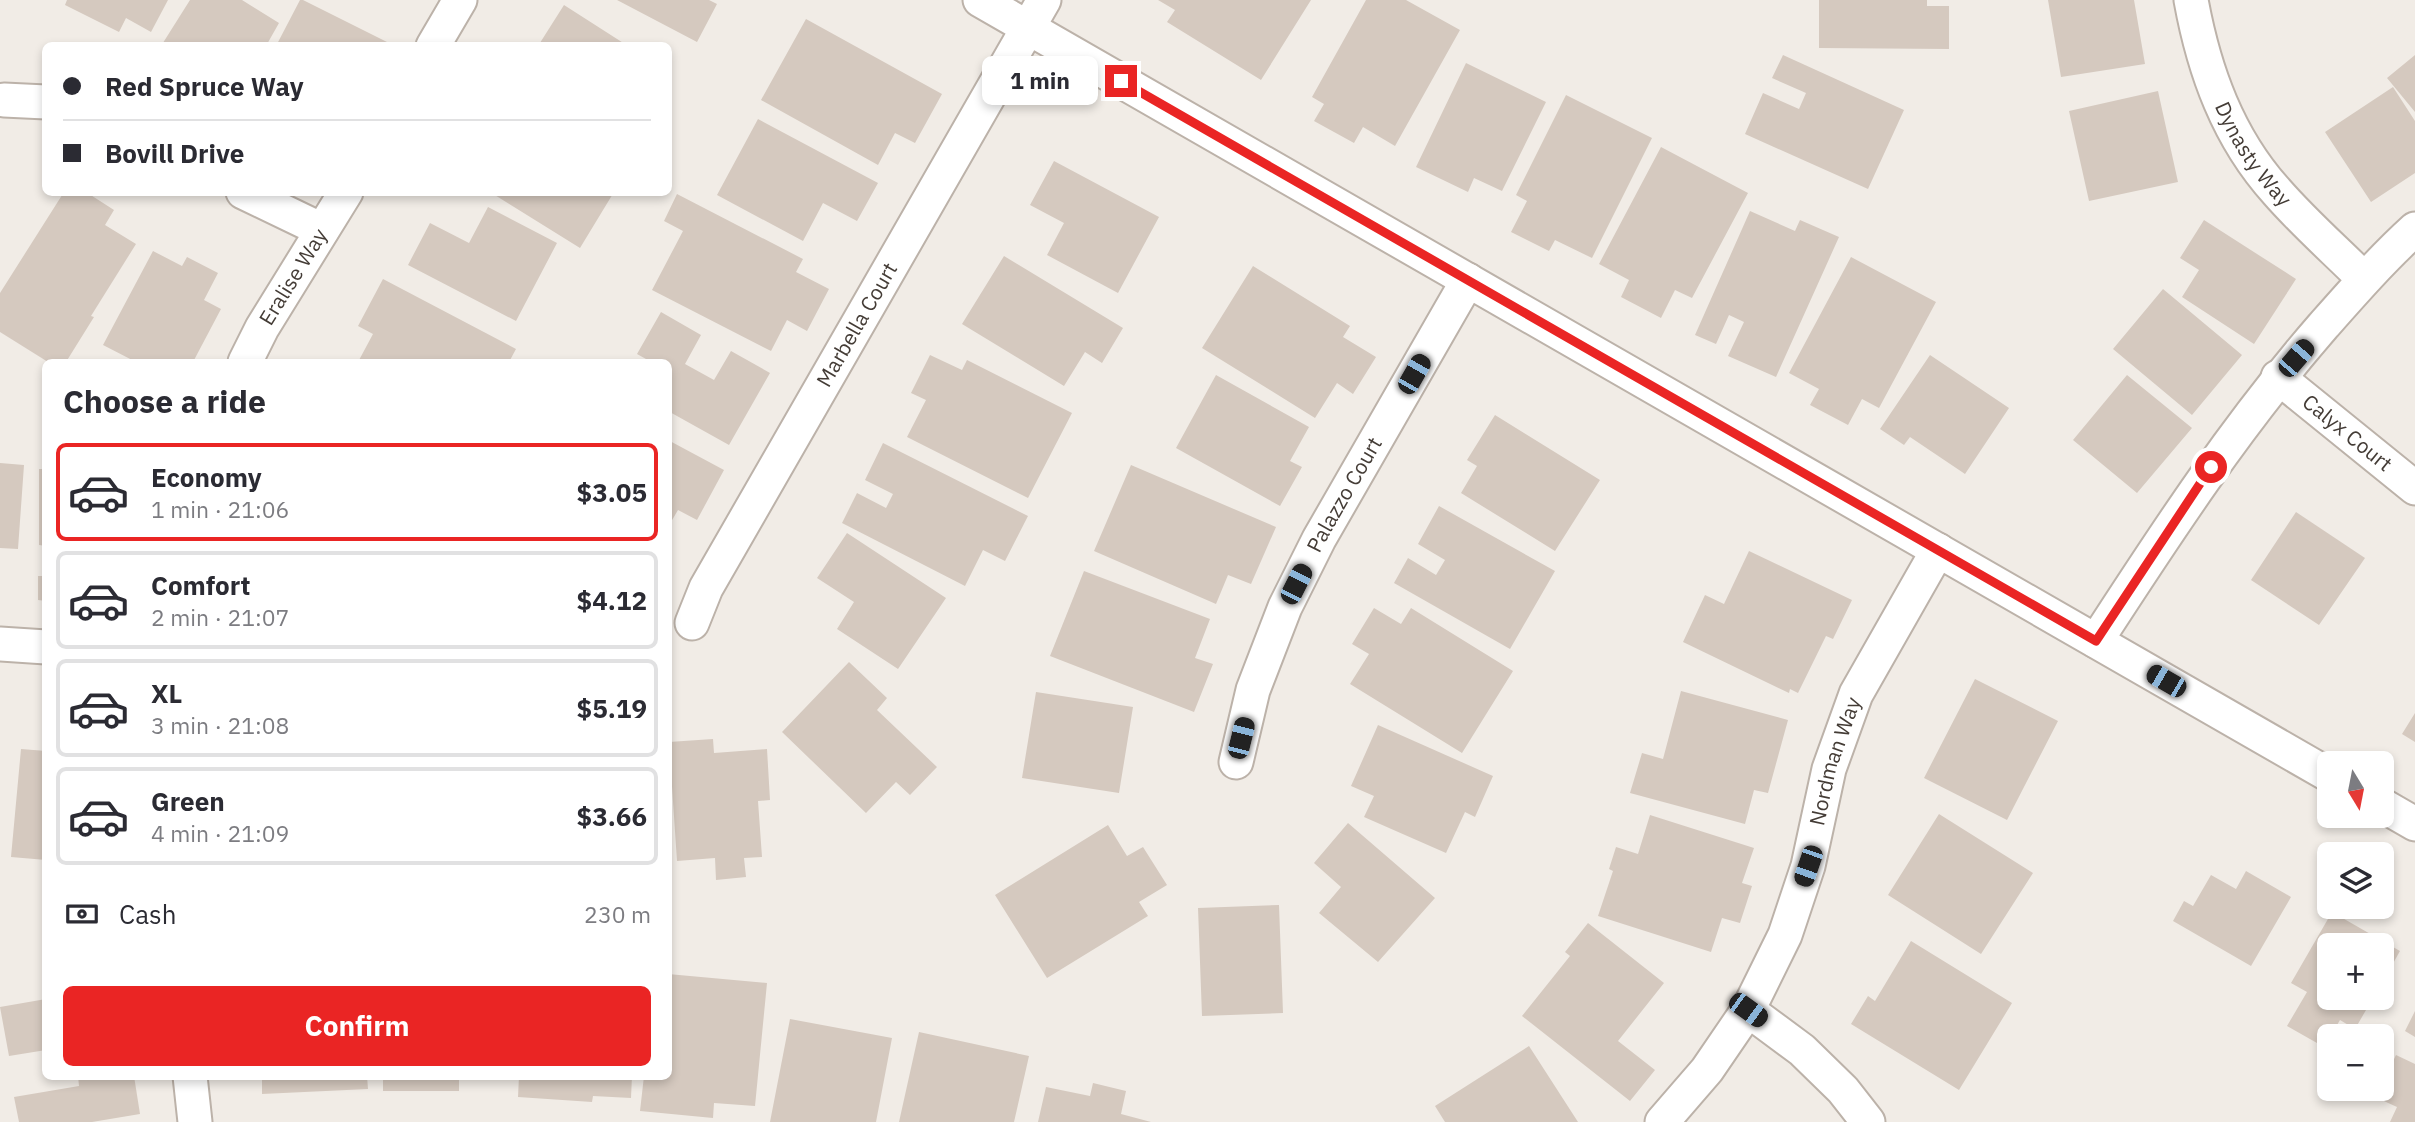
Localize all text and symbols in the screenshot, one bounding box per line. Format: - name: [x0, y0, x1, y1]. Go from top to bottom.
- callout: 1 min: [981, 56, 1096, 106]
- text: 1 min: [1010, 65, 1070, 95]
- route end: [1105, 65, 1137, 97]
- text: Red Spruce Way: [105, 69, 304, 103]
- street label: Dynasty Way: [2209, 97, 2299, 212]
- text: Bovill Drive: [105, 136, 244, 170]
- street label: Eralise Way: [252, 222, 333, 330]
- street label: Marbella Court: [809, 257, 903, 392]
- car: [2275, 335, 2318, 381]
- car: [1395, 351, 1434, 397]
- text: Choose a ride: [63, 380, 266, 422]
- street label: Calyx Court: [2297, 387, 2398, 477]
- street label: Palazzo Court: [1300, 432, 1388, 557]
- route start: [2195, 451, 2227, 483]
- text: Economy: [151, 460, 262, 494]
- icon: car: [67, 461, 130, 524]
- text: $3.05: [577, 475, 647, 509]
- text: 1 min · 21:06: [151, 494, 289, 524]
- car: [1278, 561, 1315, 607]
- text: Comfort: [151, 568, 250, 602]
- icon: car: [67, 569, 130, 632]
- text: $4.12: [577, 583, 647, 617]
- text: 2 min · 21:07: [151, 602, 289, 632]
- car: [2143, 661, 2190, 701]
- text: XL: [151, 676, 182, 710]
- icon: car: [67, 677, 130, 740]
- text: $5.19: [577, 691, 647, 725]
- street label: Nordman Way: [1802, 692, 1867, 828]
- text: 3 min · 21:08: [151, 710, 289, 740]
- car: [1226, 715, 1257, 761]
- north arrow: [2317, 751, 2394, 828]
- map controls: [2317, 751, 2394, 1101]
- text: Green: [151, 784, 225, 818]
- icon: car: [67, 785, 130, 848]
- text: $3.66: [577, 799, 647, 833]
- text: 4 min · 21:09: [151, 818, 289, 848]
- button: layers: [2317, 842, 2394, 919]
- car: [1792, 843, 1825, 889]
- icon: cash: [63, 895, 101, 933]
- text: Cash: [119, 897, 176, 931]
- text: 230 m: [584, 899, 651, 929]
- button: +: [2317, 933, 2394, 1010]
- button: Confirm: [63, 986, 651, 1066]
- car: [1725, 989, 1772, 1031]
- button: −: [2317, 1024, 2394, 1101]

